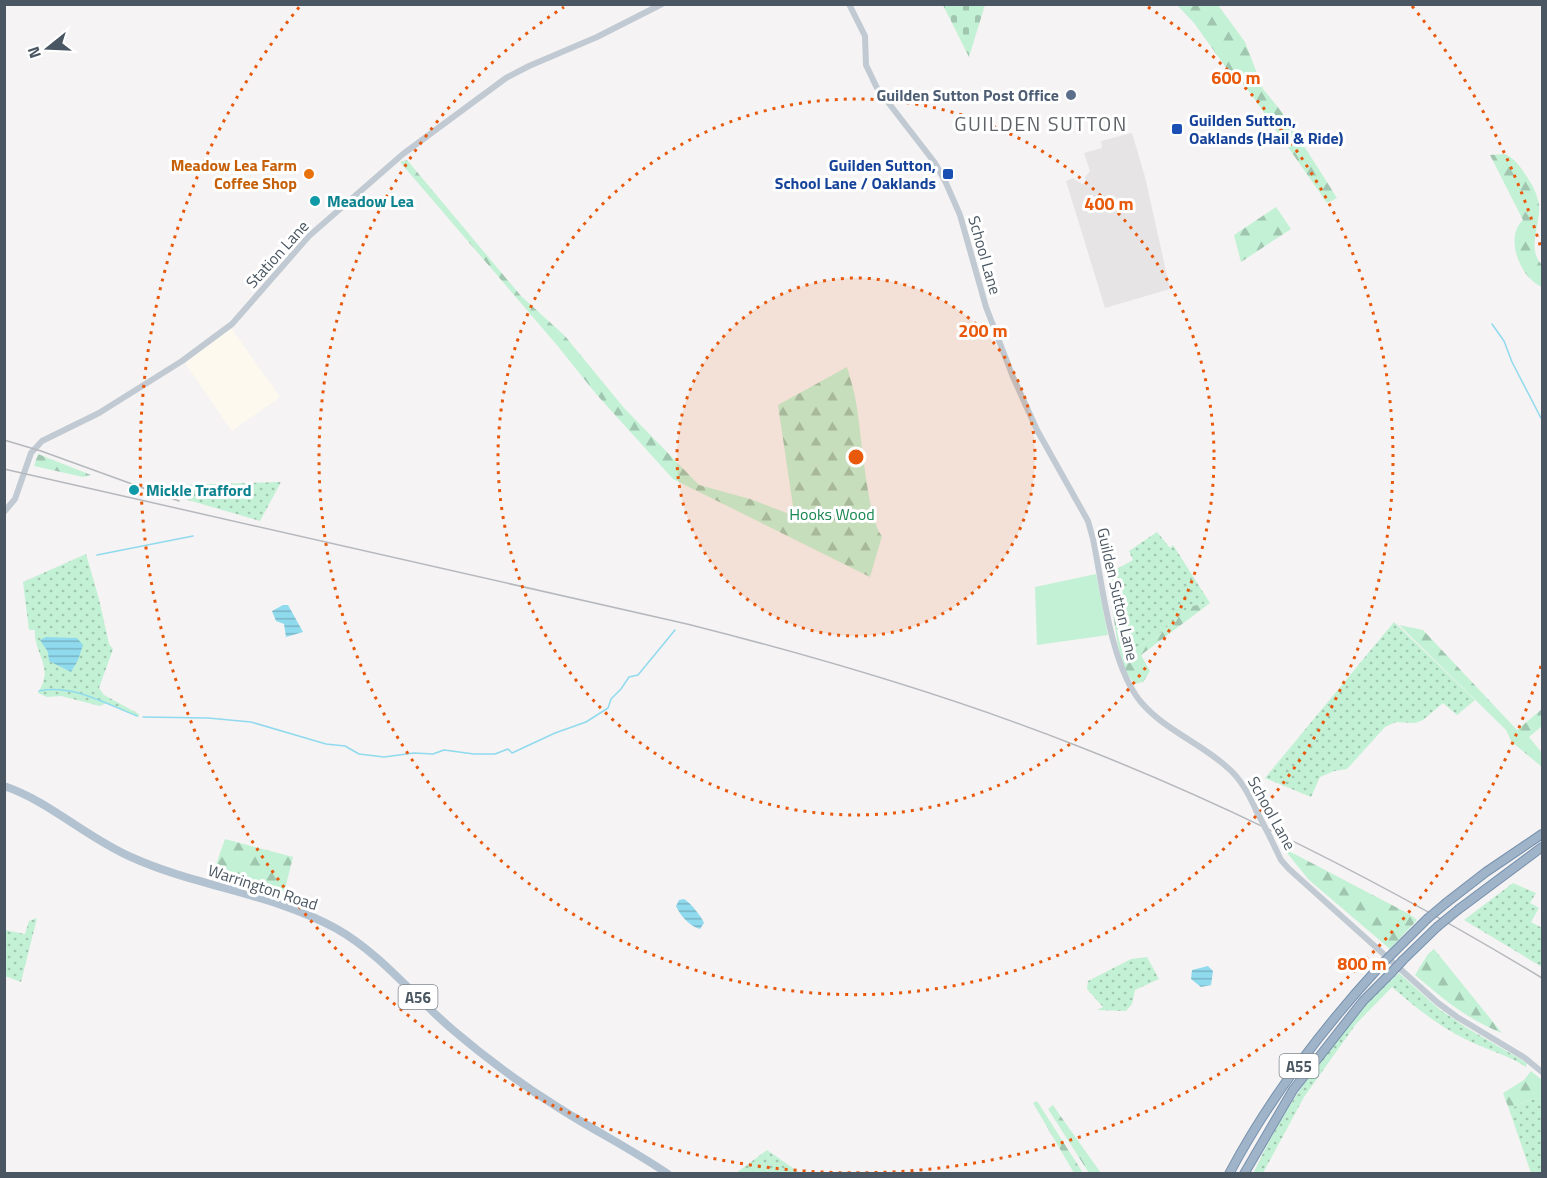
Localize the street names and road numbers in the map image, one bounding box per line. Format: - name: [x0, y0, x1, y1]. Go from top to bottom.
- street label: School Lane: [962, 213, 1008, 297]
- street label: Station Lane: [240, 215, 314, 293]
- street label: Guilden Sutton Lane: [1091, 525, 1145, 663]
- street label: School Lane: [1242, 772, 1302, 854]
- street label: Warrington Road: [205, 858, 321, 916]
- road number: A56: [398, 985, 438, 1009]
- road number: A55: [1280, 1054, 1318, 1078]

